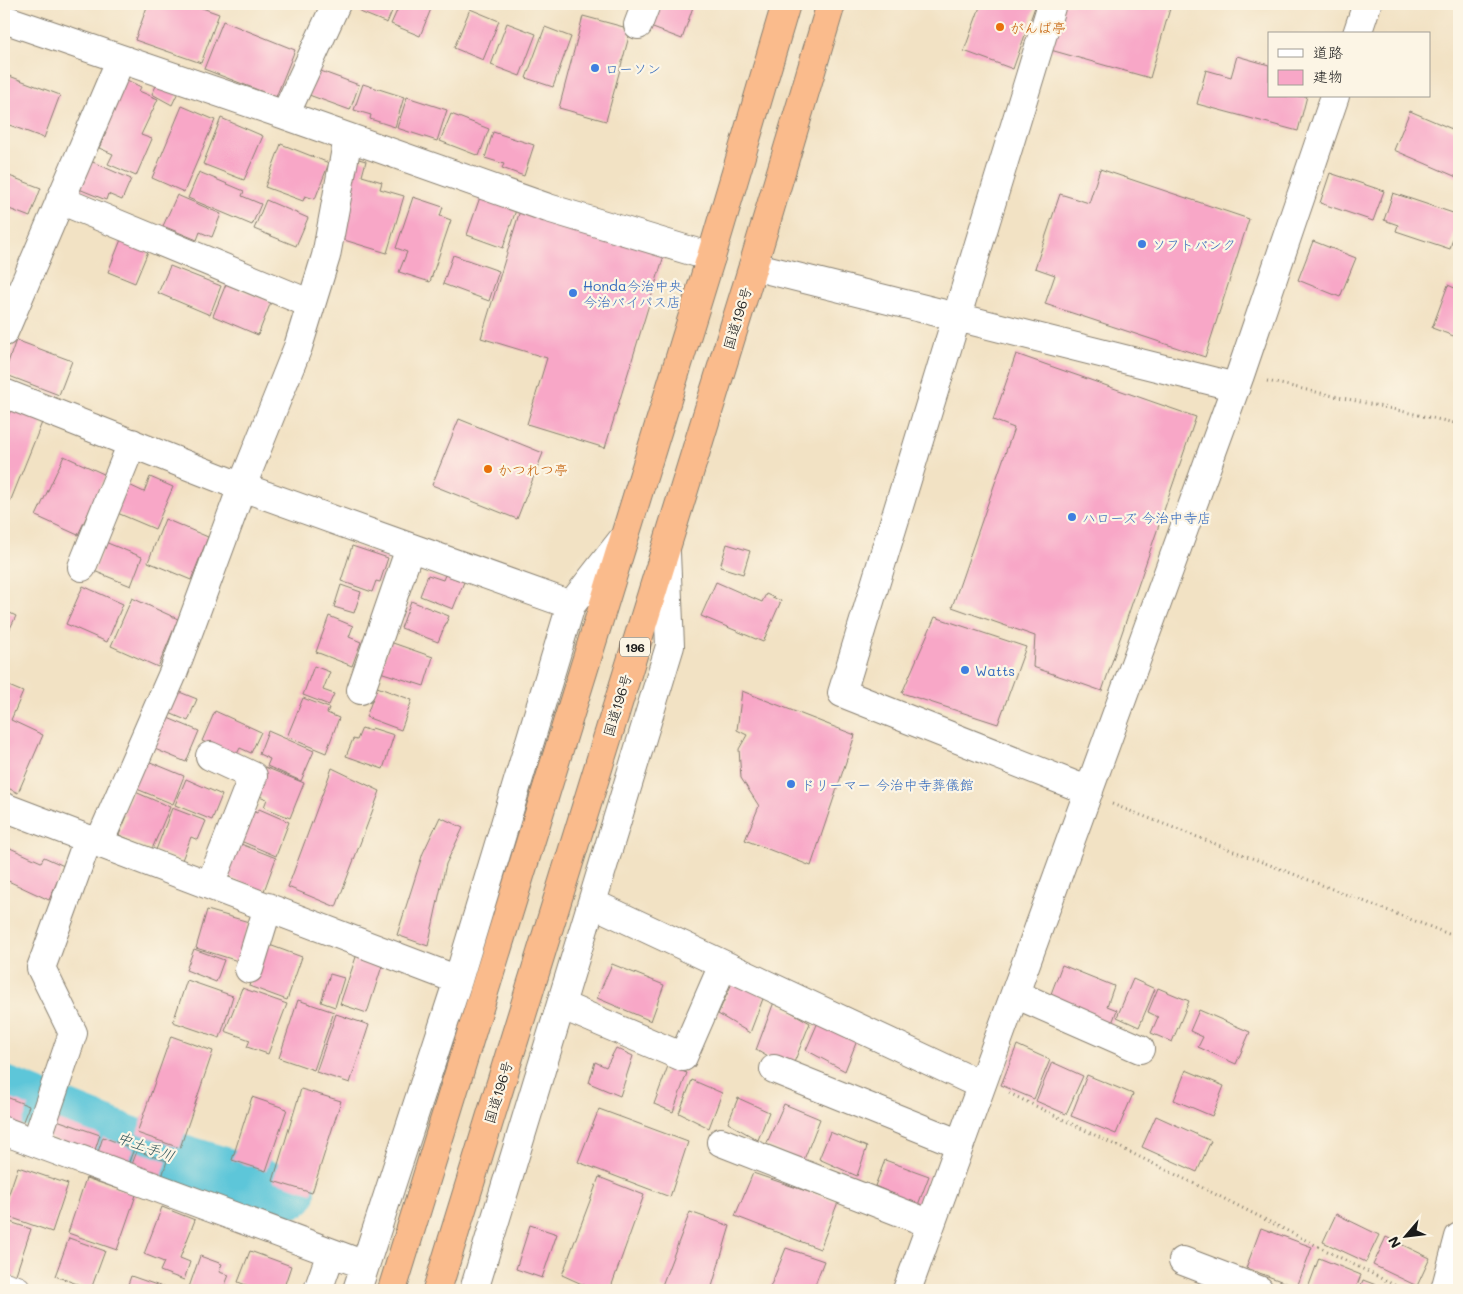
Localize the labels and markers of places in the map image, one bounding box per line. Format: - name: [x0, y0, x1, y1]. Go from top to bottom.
- place label: がんば亭: [1010, 18, 1066, 37]
- marker: がんば亭: [994, 21, 1006, 33]
- place label: ローソン: [605, 59, 661, 78]
- marker: ローソン: [589, 62, 601, 74]
- place label: ソフトバンク: [1152, 235, 1236, 254]
- marker: ソフトバンク: [1136, 238, 1148, 250]
- place label: Honda今治中央 今治バイパス店: [583, 276, 683, 311]
- marker: Honda今治中央 今治バイパス店: [567, 287, 579, 299]
- place label: かつれつ亭: [498, 460, 568, 479]
- marker: かつれつ亭: [482, 463, 494, 475]
- place label: ハローズ 今治中寺店: [1082, 508, 1211, 527]
- marker: ハローズ 今治中寺店: [1066, 511, 1078, 523]
- place label: Watts: [975, 661, 1015, 680]
- marker: Watts: [959, 664, 971, 676]
- place label: ドリーマー 今治中寺葬儀館: [801, 775, 974, 794]
- marker: ドリーマー 今治中寺葬儀館: [785, 778, 797, 790]

